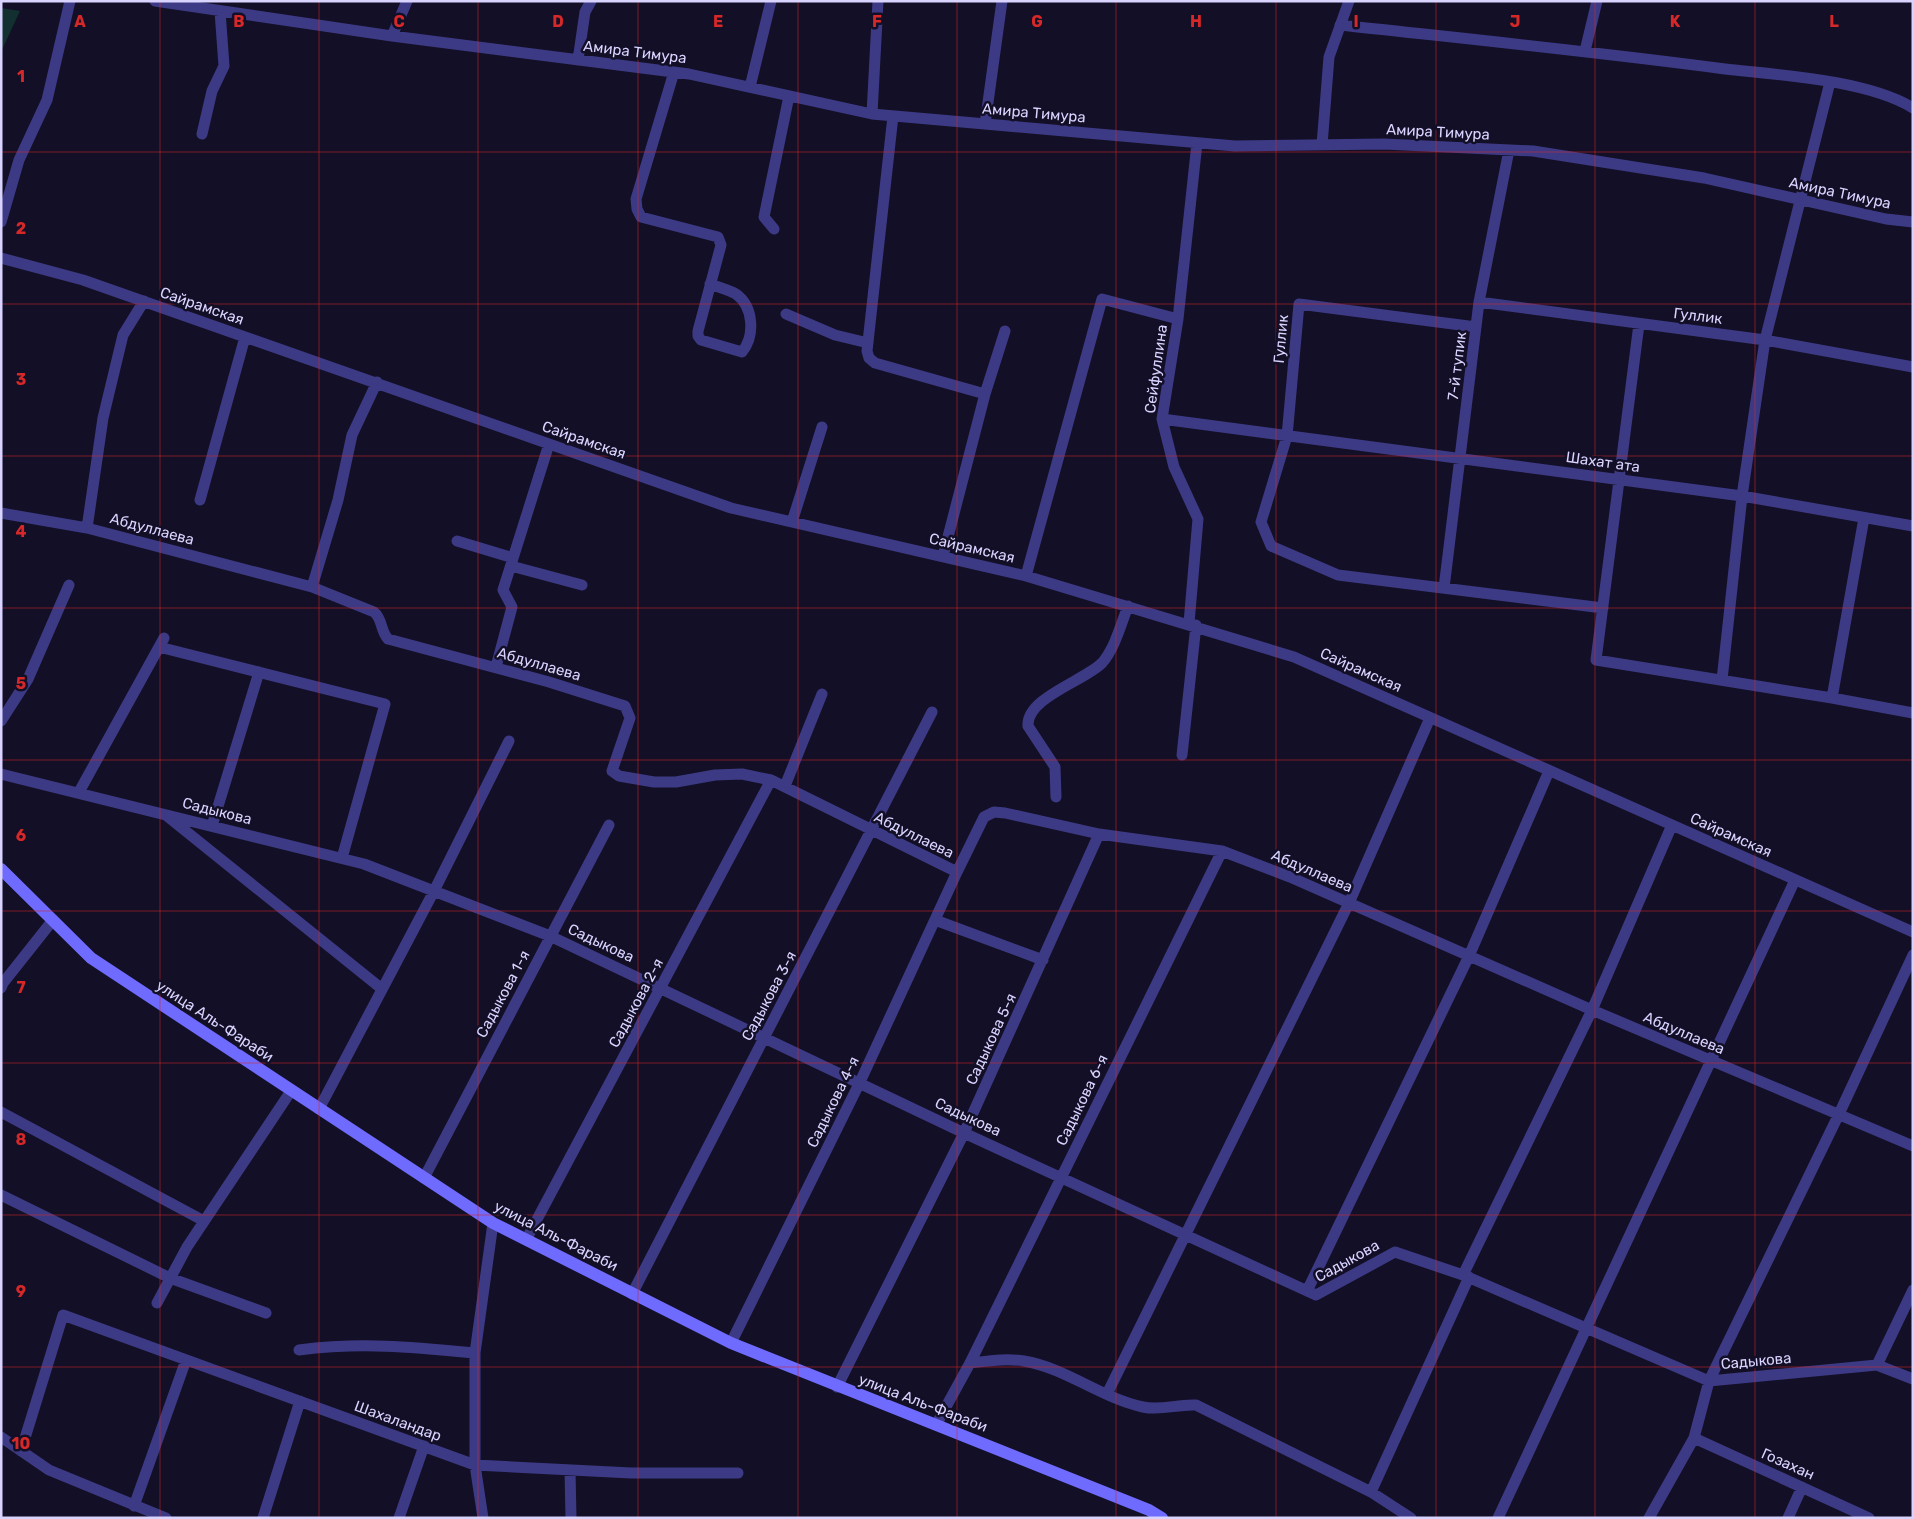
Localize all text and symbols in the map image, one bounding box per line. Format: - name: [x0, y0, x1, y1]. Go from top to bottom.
- text: A: [74, 12, 86, 31]
- text: B: [233, 12, 245, 31]
- text: C: [393, 12, 405, 31]
- text: D: [552, 12, 564, 31]
- text: E: [713, 12, 723, 31]
- text: F: [872, 12, 882, 31]
- text: G: [1031, 12, 1043, 31]
- text: H: [1190, 12, 1202, 31]
- text: I: [1353, 12, 1359, 31]
- text: J: [1510, 12, 1520, 31]
- text: K: [1670, 12, 1681, 31]
- text: L: [1829, 12, 1839, 31]
- street label: Амира Тимура: [582, 37, 688, 67]
- text: 1: [17, 67, 25, 86]
- street label: Амира Тимура: [982, 100, 1086, 126]
- street label: Амира Тимура: [1386, 120, 1490, 144]
- street label: Амира Тимура: [1787, 173, 1893, 213]
- text: 2: [16, 219, 26, 238]
- street label: Сайрамская: [158, 283, 246, 329]
- street label: Гуллик: [1673, 304, 1723, 328]
- street label: Гуллик: [1270, 314, 1292, 364]
- street label: Сейфуллина: [1141, 323, 1171, 415]
- street label: 7-й тупик: [1444, 331, 1470, 401]
- text: 3: [16, 370, 26, 389]
- street label: Сайрамская: [540, 417, 628, 463]
- street label: Шахат ата: [1565, 448, 1641, 476]
- street label: Абдуллаева: [108, 509, 196, 549]
- text: 4: [16, 522, 27, 541]
- street label: Сайрамская: [927, 529, 1017, 567]
- street label: Абдуллаева: [495, 643, 583, 685]
- street label: Сайрамская: [1317, 644, 1405, 696]
- text: 5: [16, 674, 26, 693]
- street label: Садыкова: [180, 794, 254, 828]
- street label: Абдуллаева: [871, 808, 957, 862]
- street label: Сайрамская: [1687, 809, 1775, 861]
- text: 6: [16, 826, 26, 845]
- street label: Абдуллаева: [1269, 846, 1355, 896]
- street label: Садыкова: [565, 920, 637, 966]
- street label: Садыкова 1-я: [472, 947, 534, 1041]
- street label: Садыкова 3-я: [738, 948, 800, 1044]
- street label: Садыкова 2-я: [605, 955, 667, 1051]
- street label: улица Аль-Фараби: [153, 976, 277, 1066]
- text: 7: [16, 978, 26, 997]
- street label: Садыкова 5-я: [962, 990, 1020, 1088]
- street label: Абдуллаева: [1641, 1008, 1727, 1058]
- street label: Садыкова 6-я: [1052, 1052, 1112, 1148]
- street label: Садыкова 4-я: [803, 1053, 863, 1151]
- street label: Садыкова: [932, 1094, 1004, 1140]
- text: 8: [16, 1130, 27, 1149]
- street label: улица Аль-Фараби: [491, 1197, 621, 1275]
- street label: Садыкова: [1312, 1236, 1382, 1286]
- text: 9: [16, 1282, 26, 1301]
- street label: Садыкова: [1720, 1349, 1792, 1373]
- street label: улица Аль-Фараби: [856, 1370, 990, 1436]
- street label: Шахаландар: [352, 1397, 444, 1445]
- text: 10: [12, 1434, 31, 1453]
- street label: Гозахан: [1759, 1444, 1817, 1484]

